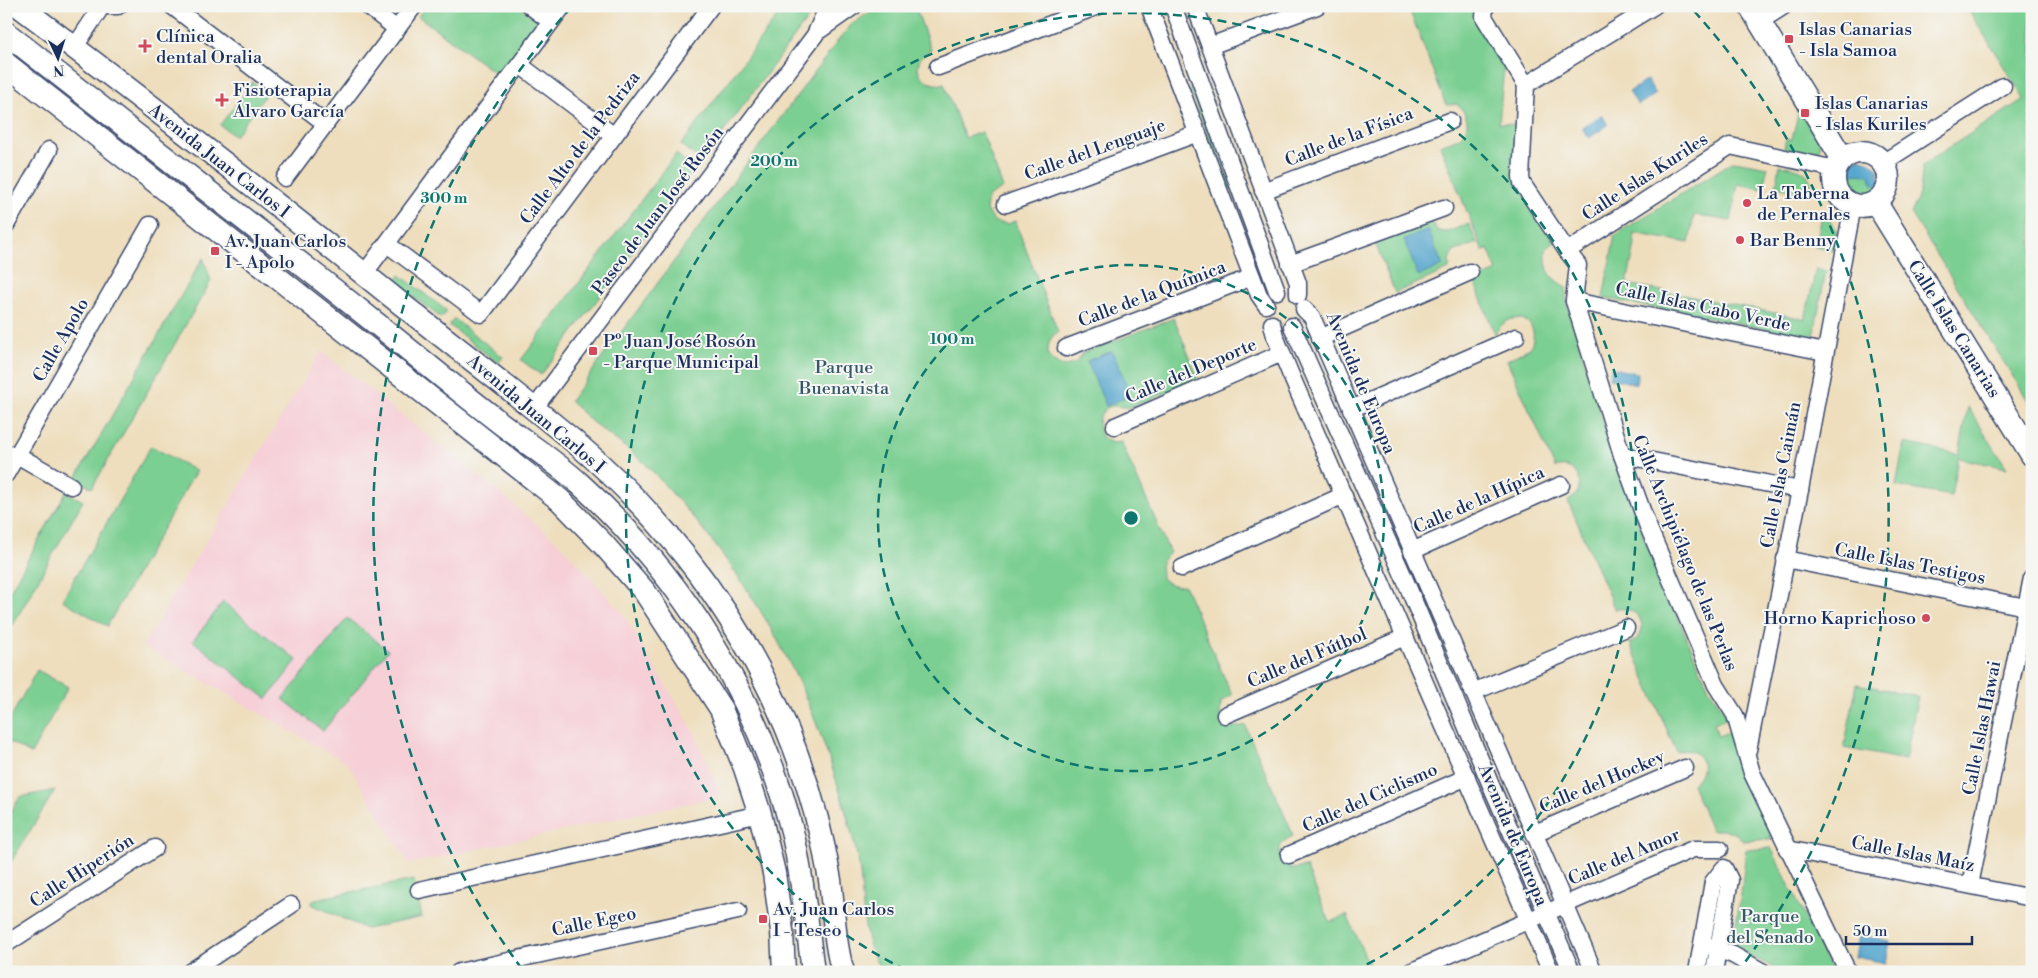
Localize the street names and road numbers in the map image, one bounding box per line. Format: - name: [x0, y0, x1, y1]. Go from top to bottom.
- street label: Calle Alto de la Pedriza: [515, 66, 646, 229]
- street label: Avenida Juan Carlos I: [143, 98, 294, 224]
- street label: Calle de la Física: [1282, 102, 1417, 172]
- street label: Calle del Lenguaje: [1021, 114, 1169, 186]
- street label: Paseo de Juan José Rosón: [587, 122, 729, 300]
- street label: Calle Islas Kuriles: [1578, 128, 1712, 226]
- street label: Calle de la Química: [1075, 255, 1230, 333]
- street label: Calle Islas Canarias: [1902, 256, 2006, 402]
- street label: Calle Islas Cabo Verde: [1613, 277, 1793, 337]
- street label: Calle Apolo: [28, 294, 94, 386]
- street label: Avenida de Europa: [1320, 308, 1402, 458]
- street label: Calle del Deporte: [1122, 333, 1260, 409]
- street label: Avenida Juan Carlos I: [461, 349, 610, 479]
- street label: Calle Islas Caimán: [1756, 400, 1807, 550]
- street label: Calle Archipiélago de las Perlas: [1627, 432, 1743, 675]
- street label: Calle de la Hípica: [1410, 460, 1549, 539]
- street label: Calle Islas Testigos: [1832, 538, 1988, 590]
- street label: Calle del Fútbol: [1244, 622, 1371, 694]
- street label: Calle Islas Hawai: [1958, 659, 2006, 797]
- street label: Calle del Hockey: [1536, 745, 1668, 819]
- street label: Calle del Ciclismo: [1299, 758, 1441, 838]
- street label: Avenida de Europa: [1472, 760, 1554, 910]
- street label: Calle del Amor: [1565, 823, 1684, 891]
- street label: Calle Hiperión: [26, 829, 139, 913]
- street label: Calle Islas Maíz: [1849, 831, 1977, 877]
- street label: Calle Egeo: [550, 902, 638, 942]

